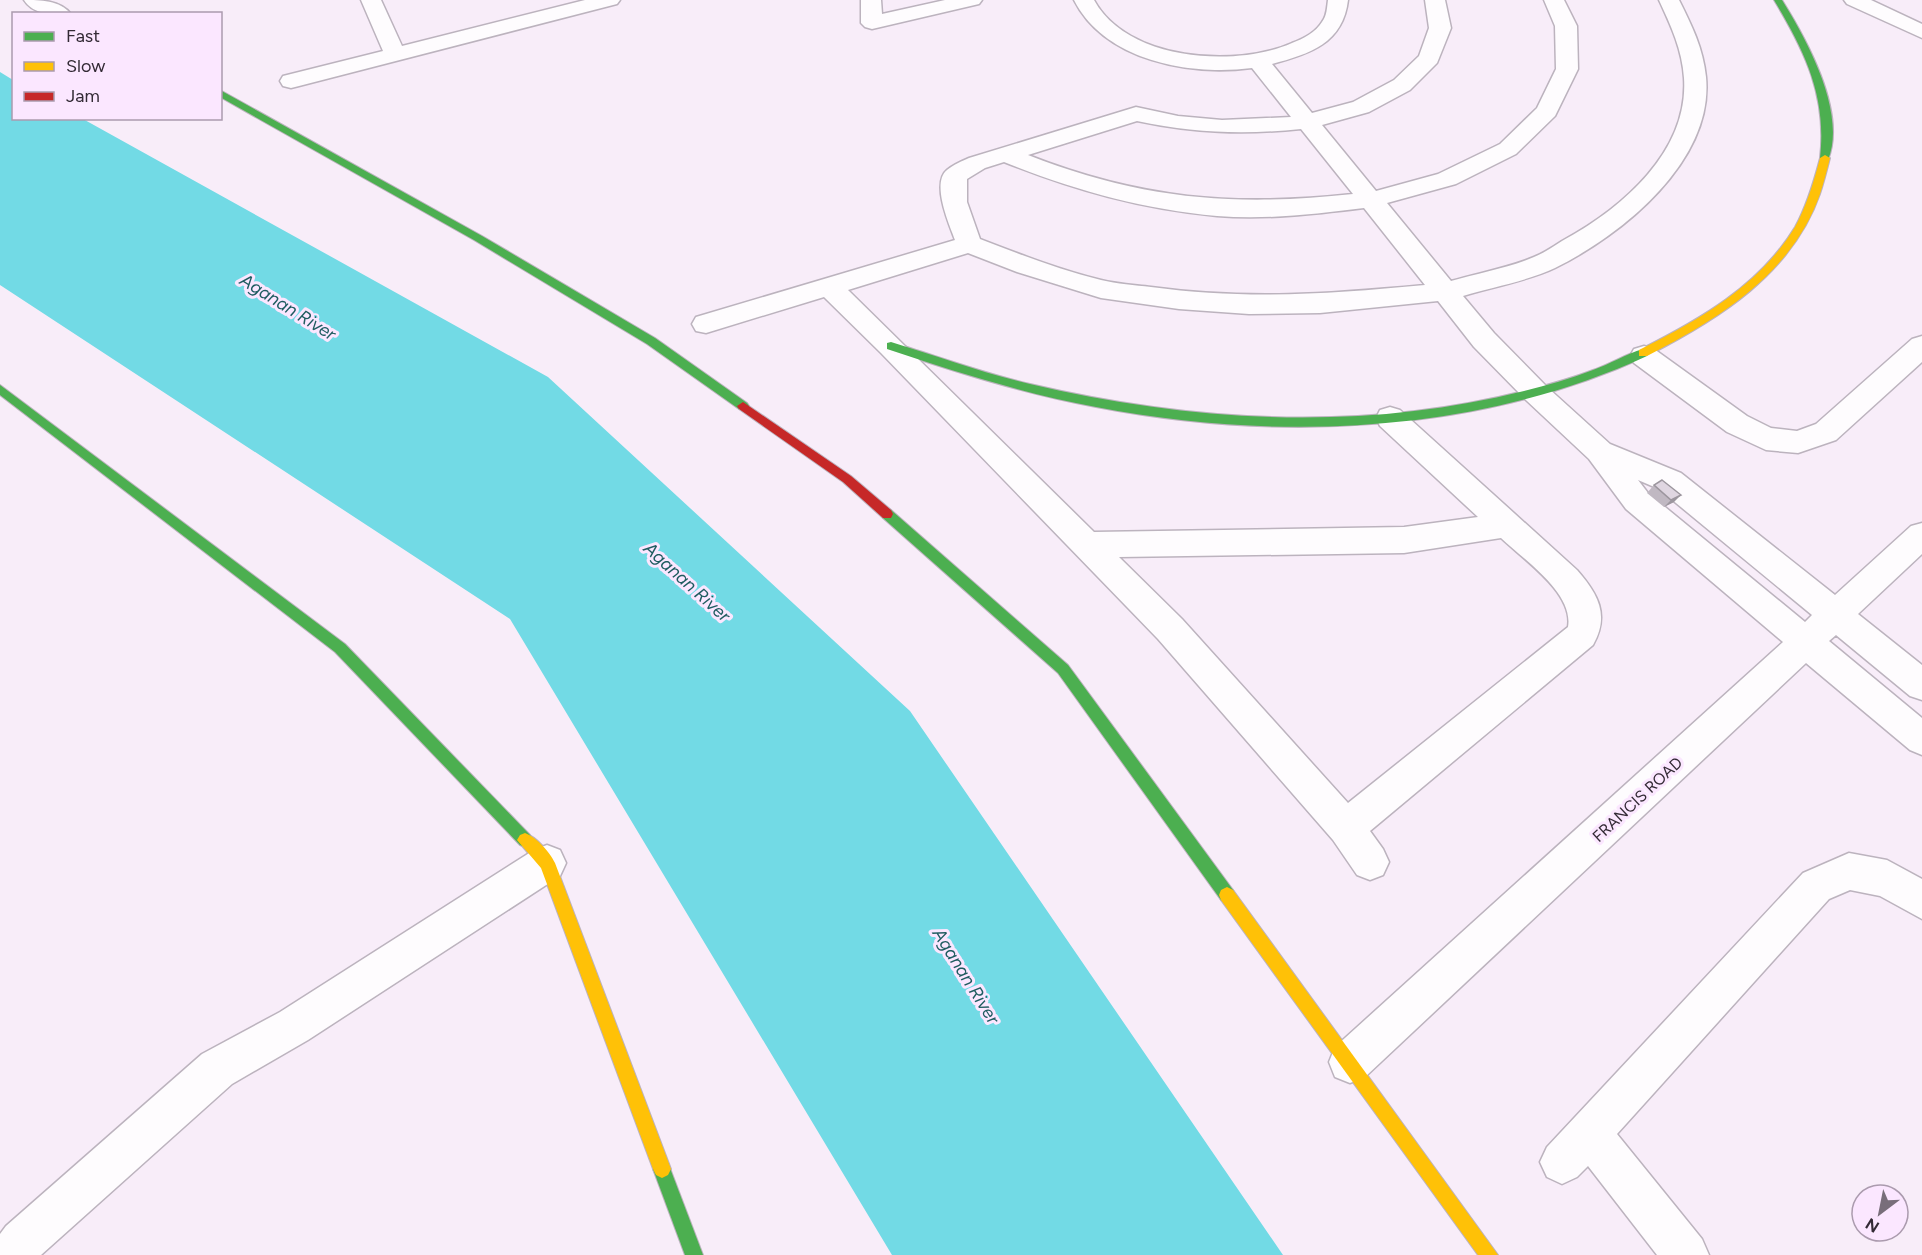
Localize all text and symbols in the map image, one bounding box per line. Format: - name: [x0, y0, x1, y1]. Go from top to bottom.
- legend: [12, 12, 222, 120]
- text: Fast: [66, 25, 100, 47]
- text: Slow: [66, 55, 105, 77]
- text: Jam: [66, 85, 100, 107]
- water label: Aganan River: [235, 268, 341, 346]
- water label: Aganan River: [638, 537, 736, 627]
- street label: FRANCIS ROAD: [1588, 753, 1686, 846]
- water label: Aganan River: [927, 923, 1005, 1029]
- north arrow: [1850, 1183, 1910, 1243]
- text: N: [1862, 1214, 1883, 1237]

